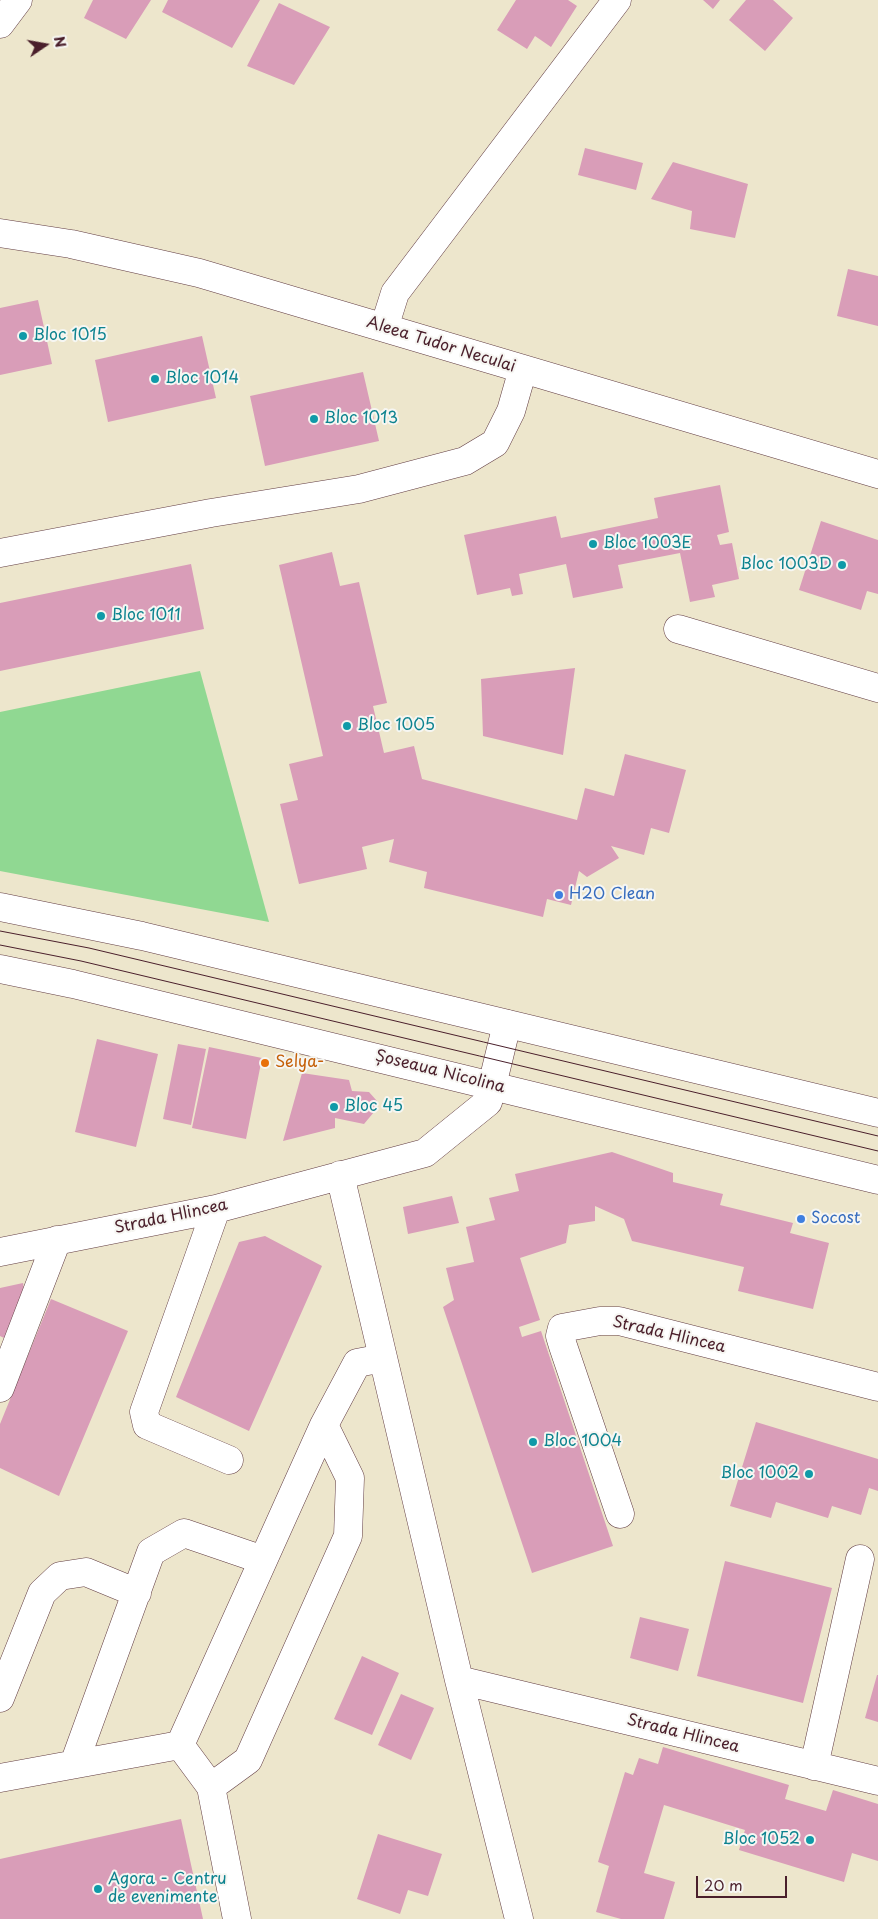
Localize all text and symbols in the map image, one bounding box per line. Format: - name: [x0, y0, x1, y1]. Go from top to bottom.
- north arrow: [20, 20, 70, 70]
- text: N: [49, 34, 72, 49]
- street label: Aleea Tudor Neculai: [364, 313, 518, 377]
- place label: Bloc 1015: [33, 326, 107, 346]
- marker: Bloc 1015: [17, 330, 29, 342]
- place label: Bloc 1014: [165, 369, 239, 389]
- marker: Bloc 1014: [149, 373, 161, 385]
- place label: Bloc 1013: [324, 409, 398, 429]
- marker: Bloc 1013: [308, 413, 320, 425]
- place label: Bloc 1003E: [603, 534, 692, 554]
- marker: Bloc 1003E: [587, 538, 599, 550]
- place label: Bloc 1003D: [740, 555, 832, 575]
- marker: Bloc 1003D: [836, 559, 848, 571]
- place label: Bloc 1011: [111, 606, 181, 626]
- marker: Bloc 1011: [95, 610, 107, 622]
- place label: Bloc 1005: [357, 716, 435, 736]
- marker: Bloc 1005: [341, 720, 353, 732]
- place label: H2O Clean: [569, 885, 655, 905]
- marker: H2O Clean: [553, 889, 565, 901]
- street label: Șoseaua Nicolina: [373, 1047, 507, 1097]
- place label: Selya-: [275, 1053, 324, 1073]
- marker: Selya-: [259, 1057, 271, 1069]
- place label: Bloc 45: [344, 1097, 403, 1117]
- marker: Bloc 45: [328, 1101, 340, 1113]
- street label: Strada Hlincea: [113, 1196, 229, 1238]
- place label: Socost: [811, 1209, 860, 1229]
- marker: Socost: [795, 1213, 807, 1225]
- street label: Strada Hlincea: [611, 1313, 727, 1357]
- place label: Bloc 1004: [543, 1432, 622, 1452]
- marker: Bloc 1004: [527, 1436, 539, 1448]
- place label: Bloc 1002: [720, 1464, 799, 1484]
- marker: Bloc 1002: [803, 1468, 815, 1480]
- street label: Strada Hlincea: [625, 1711, 741, 1757]
- place label: Bloc 1052: [723, 1830, 800, 1850]
- marker: Bloc 1052: [804, 1834, 816, 1846]
- scale bar: [698, 1866, 789, 1898]
- place label: Agora - Centru de evenimente: [108, 1870, 227, 1908]
- text: 20 m: [704, 1873, 743, 1896]
- marker: Agora - Centru de evenimente: [92, 1883, 104, 1895]

